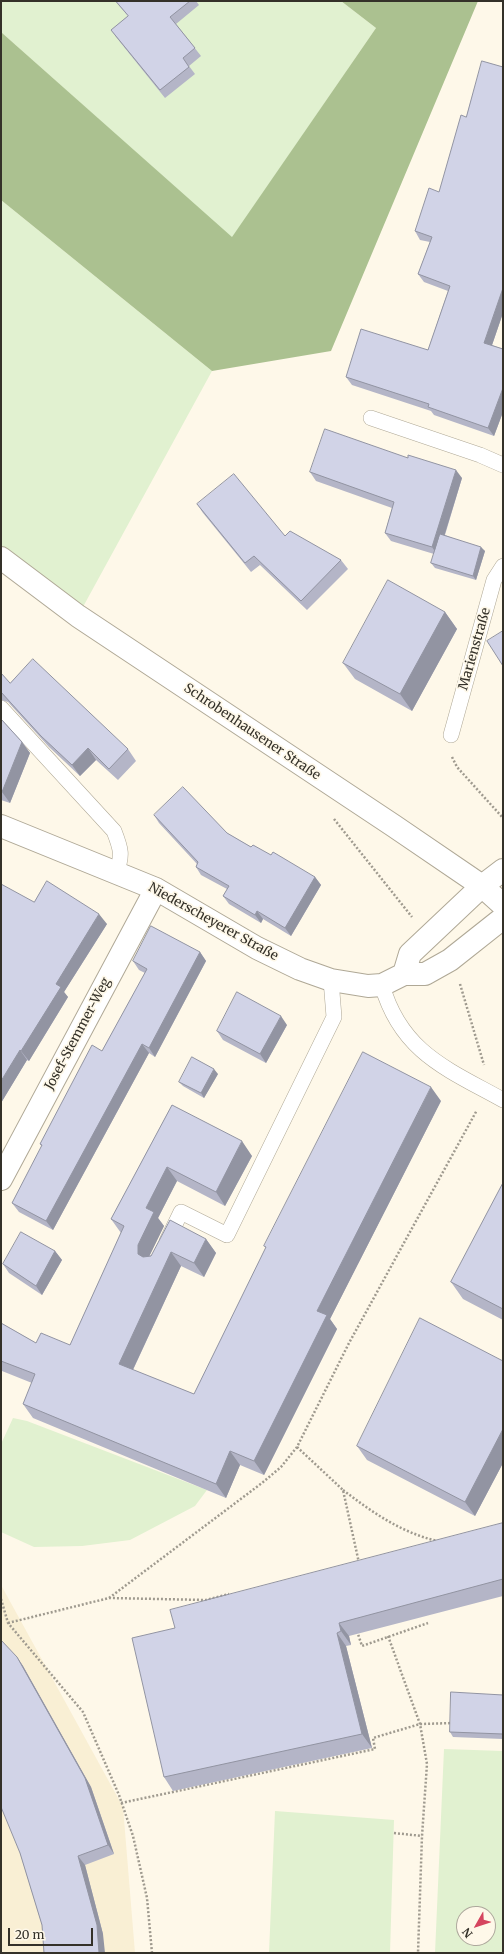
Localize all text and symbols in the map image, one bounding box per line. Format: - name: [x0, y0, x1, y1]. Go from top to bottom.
- street label: Marienstraße: [456, 606, 494, 692]
- street label: Schrobenhausener Straße: [181, 680, 323, 784]
- street label: Niederscheyerer Straße: [145, 880, 281, 964]
- street label: Josef-Stemmer-Weg: [42, 975, 114, 1093]
- north arrow: [456, 1906, 496, 1946]
- scale bar: [10, 1920, 95, 1946]
- text: N: [459, 1925, 476, 1941]
- text: 20 m: [15, 1927, 44, 1942]

